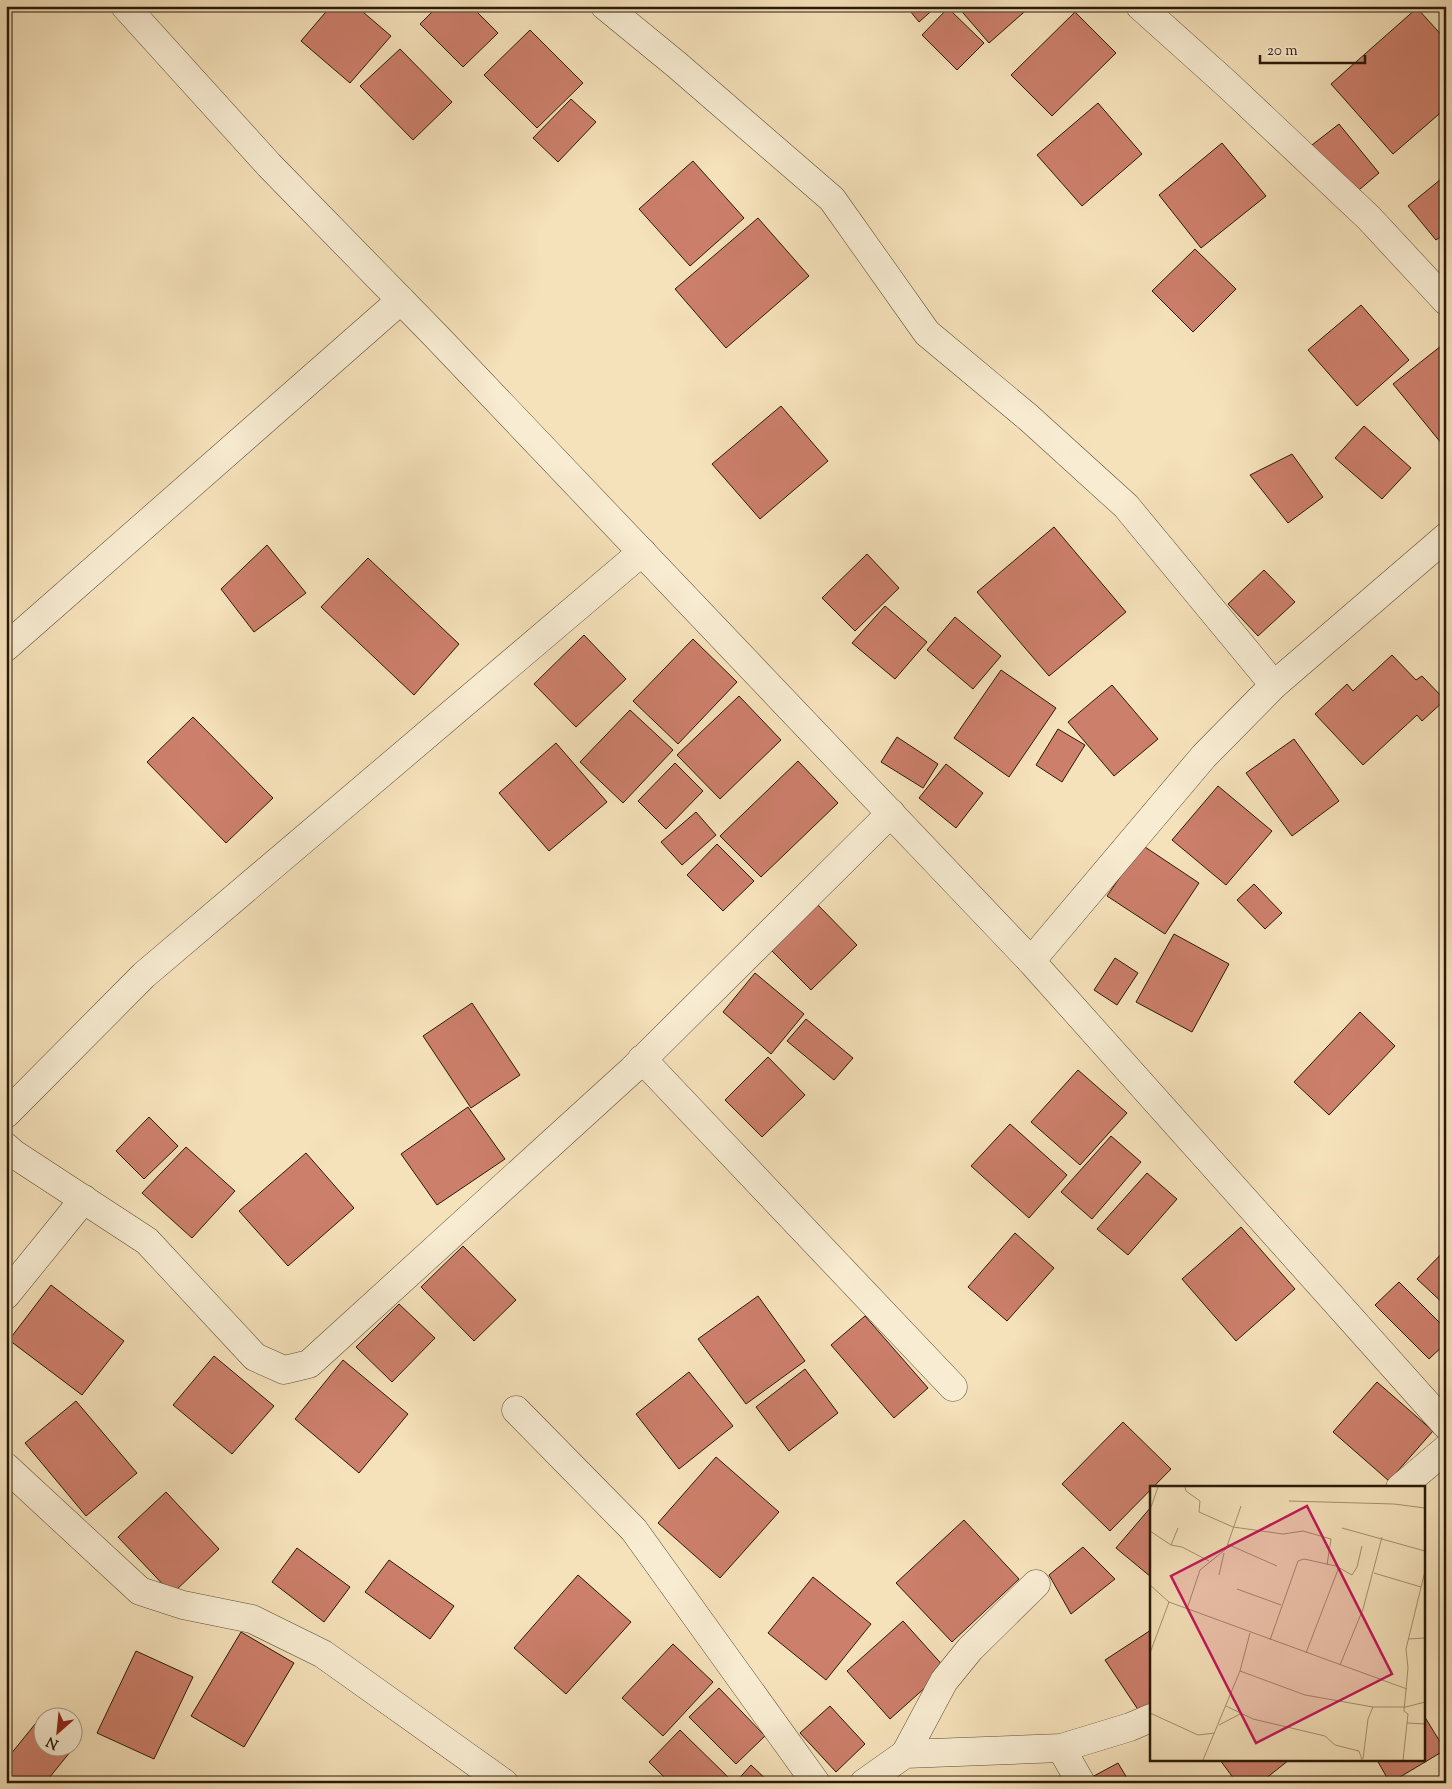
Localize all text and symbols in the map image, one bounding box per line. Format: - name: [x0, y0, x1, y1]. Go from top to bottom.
- scale bar: [1260, 32, 1364, 64]
- text: 20 m: [1267, 41, 1298, 62]
- inset map: [1150, 1486, 1424, 1762]
- north arrow: [32, 1706, 82, 1756]
- text: N: [43, 1730, 63, 1753]

